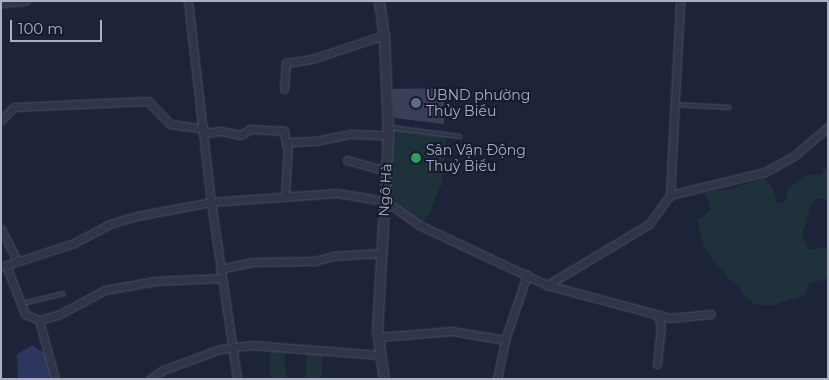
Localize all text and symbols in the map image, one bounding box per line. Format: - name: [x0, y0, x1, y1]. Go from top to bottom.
- scale bar: [12, 10, 105, 42]
- text: 100 m: [18, 19, 63, 38]
- place label: UBND phường Thủy Biều: [426, 87, 530, 120]
- marker: UBND phường Thủy Biều: [410, 97, 422, 109]
- place label: Sân Vận Động Thuỷ Biều: [426, 142, 526, 174]
- marker: Sân Vận Động Thuỷ Biều: [410, 152, 422, 164]
- street label: Ngô Hà: [375, 163, 395, 217]

